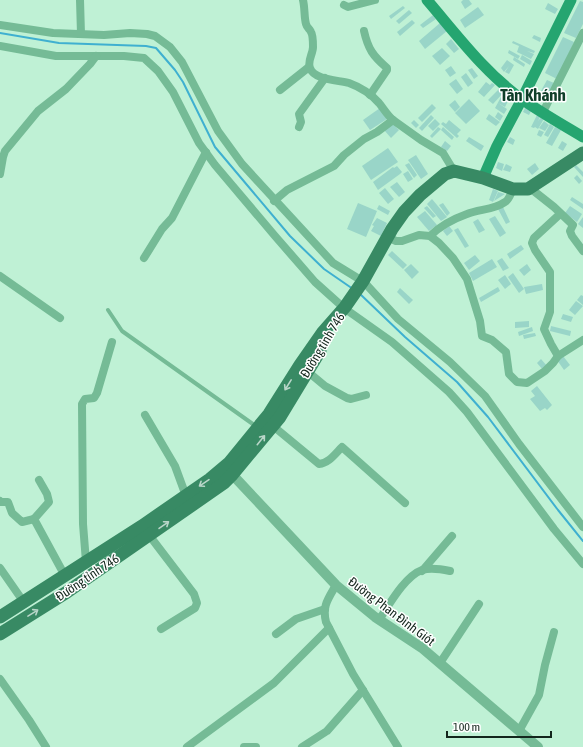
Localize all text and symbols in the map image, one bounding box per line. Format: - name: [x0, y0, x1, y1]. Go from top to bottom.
- district label: Tân Khánh: [500, 85, 566, 105]
- street label: Đường tỉnh 746: [297, 310, 348, 380]
- one-way arrow: [283, 379, 291, 391]
- one-way arrow: [257, 435, 266, 446]
- one-way arrow: [199, 479, 210, 487]
- one-way arrow: [158, 521, 169, 529]
- street label: Đường tỉnh 746: [53, 551, 122, 604]
- street label: Đường Phan Đình Giót: [345, 574, 438, 649]
- one-way arrow: [27, 609, 39, 617]
- scale bar: [447, 713, 551, 739]
- text: 100 m: [453, 720, 480, 734]

